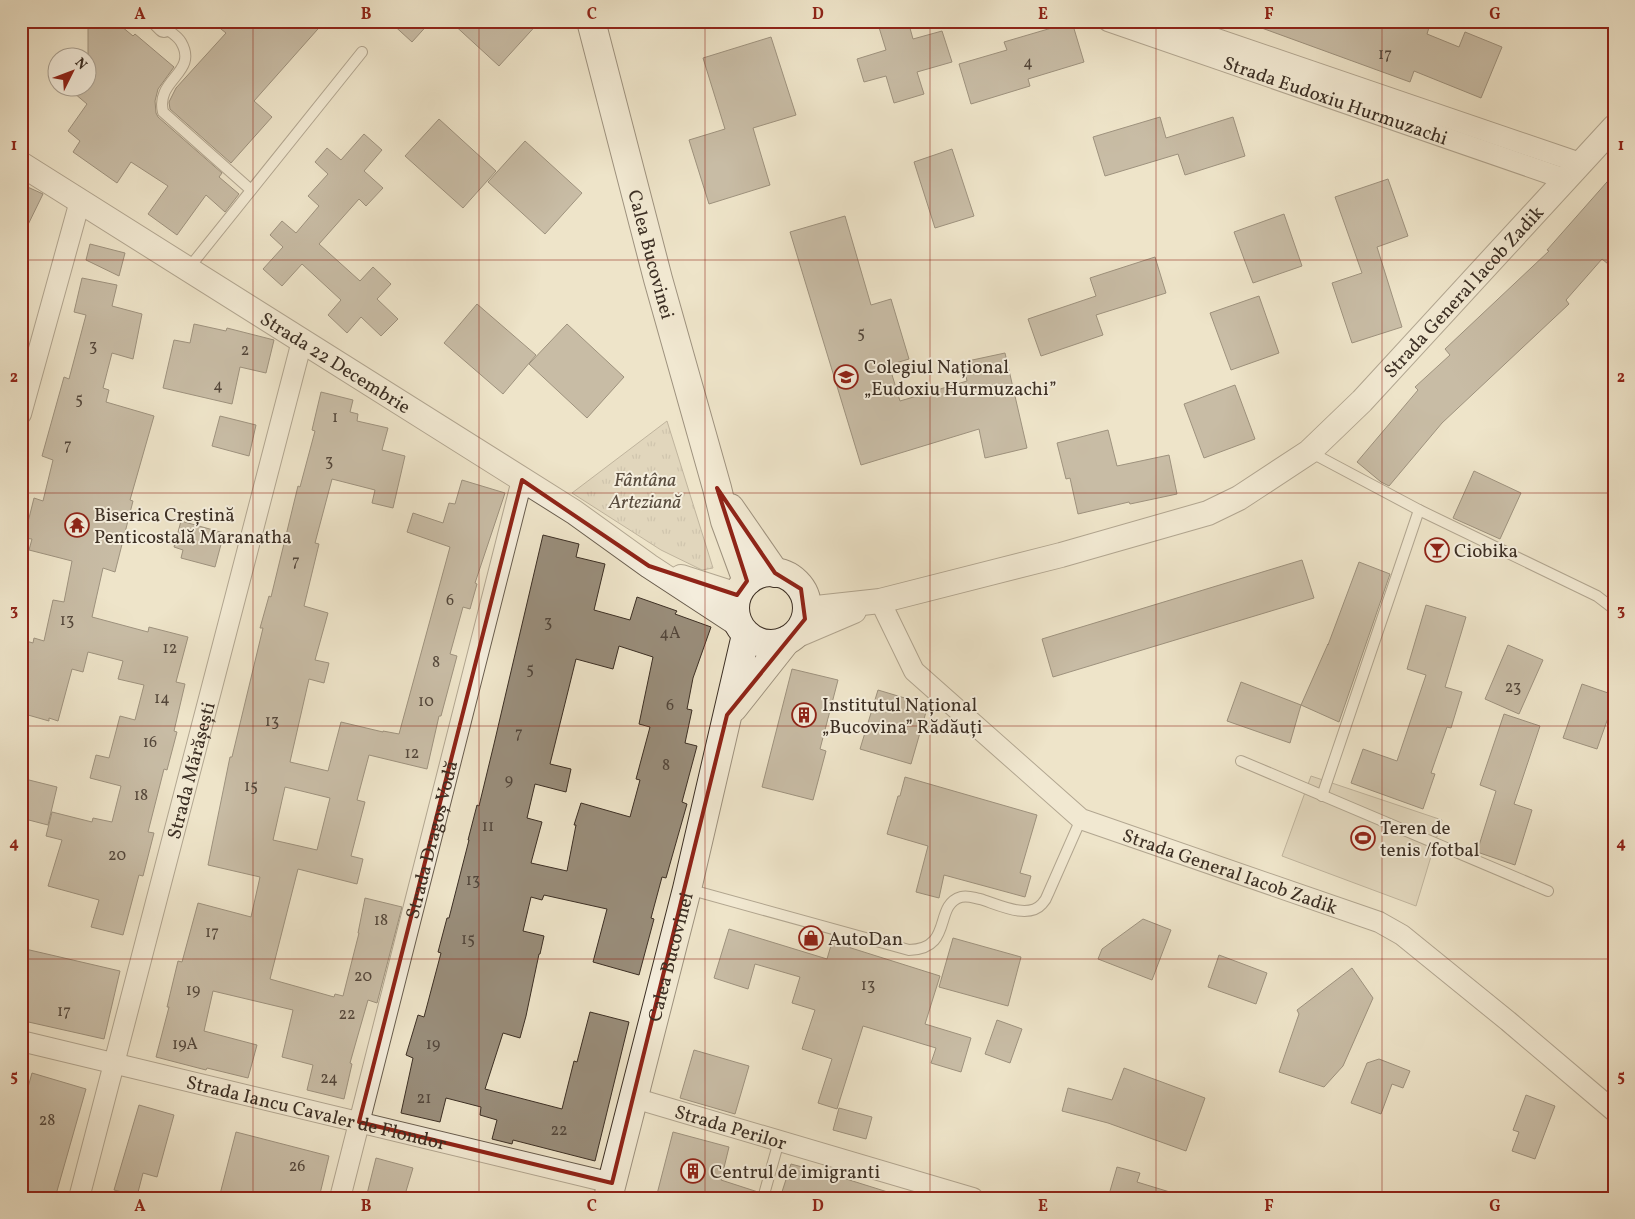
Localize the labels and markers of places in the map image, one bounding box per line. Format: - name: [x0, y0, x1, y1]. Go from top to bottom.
- place label: Colegiul Național „Eudoxiu Hurmuzachi”: [864, 355, 1057, 403]
- school or university icon: Colegiul Național „Eudoxiu Hurmuzachi”: [833, 364, 859, 390]
- place label: Biserica Creștină Penticostală Maranatha: [94, 503, 292, 551]
- temple icon: Biserica Creștină Penticostală Maranatha: [64, 512, 90, 538]
- bar icon: Ciobika: [1424, 537, 1450, 563]
- place label: Ciobika: [1454, 539, 1518, 565]
- place label: Institutul Național „Bucovina” Rădăuți: [822, 693, 983, 741]
- building icon: Institutul Național „Bucovina” Rădăuți: [791, 702, 817, 728]
- place label: Teren de tenis /fotbal: [1380, 816, 1480, 864]
- sports icon: Teren de tenis /fotbal: [1350, 825, 1376, 851]
- shop icon: AutoDan: [798, 925, 824, 951]
- place label: AutoDan: [828, 927, 903, 953]
- building icon: Centrul de imigranti: [680, 1158, 706, 1184]
- place label: Centrul de imigranti: [710, 1160, 881, 1186]

